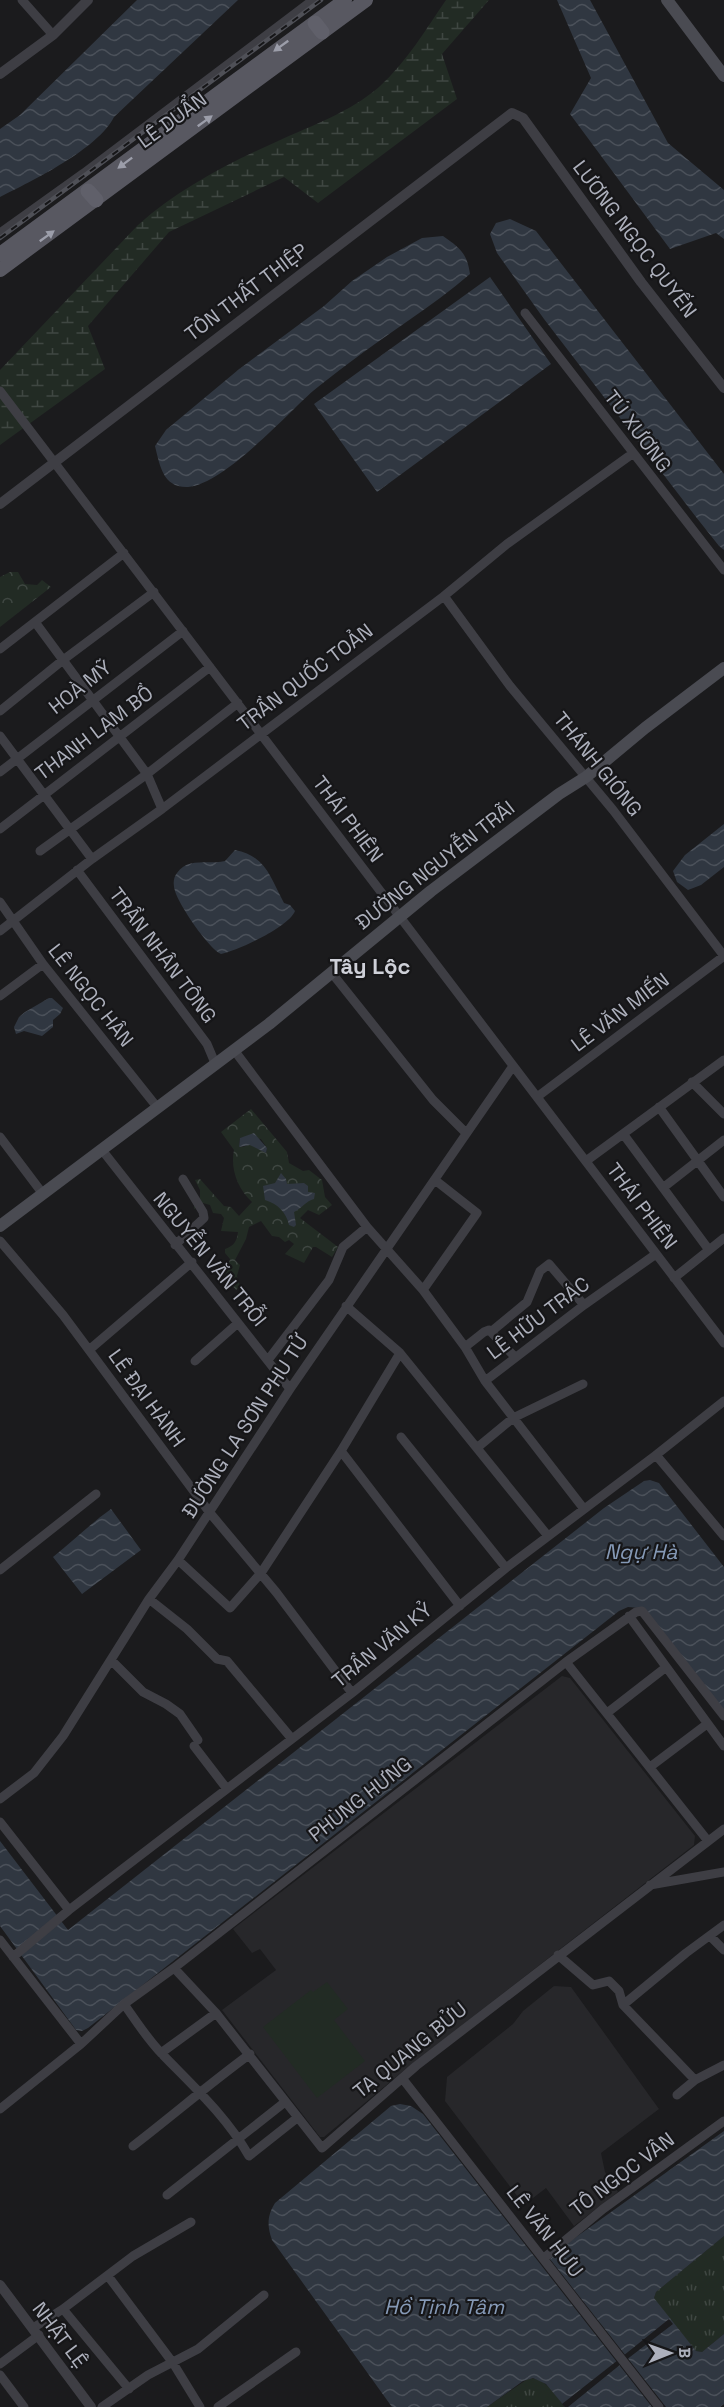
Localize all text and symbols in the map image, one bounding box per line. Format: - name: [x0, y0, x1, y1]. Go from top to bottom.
- one-way arrow: [273, 40, 289, 52]
- street label: LÊ DUẨN: [132, 85, 212, 154]
- one-way arrow: [197, 115, 212, 127]
- street label: LƯƠNG NGỌC QUYẾN: [567, 155, 703, 323]
- one-way arrow: [117, 157, 132, 169]
- one-way arrow: [39, 230, 55, 242]
- street label: TÔN THẤT THIỆP: [179, 237, 313, 347]
- street label: TÚ XƯƠNG: [599, 385, 677, 477]
- street label: TRẦN QUỐC TOẢN: [232, 618, 378, 736]
- street label: HOÀ MỸ: [43, 654, 117, 720]
- street label: THANH LAM BỒ: [30, 680, 158, 786]
- street label: THÁNH GIÓNG: [548, 706, 648, 822]
- street label: THÁI PHIÊN: [307, 770, 389, 868]
- street label: ĐƯỜNG NGUYỄN TRÃI: [349, 793, 520, 935]
- street label: TRẦN NHÂN TÔNG: [103, 882, 223, 1028]
- street label: LÊ NGỌC HÂN: [43, 938, 139, 1052]
- district label: Tây Lộc: [330, 952, 411, 980]
- street label: LÊ VĂN MIẾN: [566, 967, 674, 1057]
- street label: THÁI PHIÊN: [601, 1157, 683, 1255]
- street label: NGUYỄN VĂN TRỖI: [148, 1185, 274, 1332]
- street label: LÊ HỮU TRÁC: [481, 1271, 595, 1365]
- street label: ĐƯỜNG LA SƠN PHU TỬ: [176, 1329, 314, 1523]
- street label: LÊ ĐẠI HÀNH: [103, 1344, 191, 1452]
- water label: Ngự Hà: [605, 1538, 678, 1565]
- street label: TRẦN VĂN KỶ: [326, 1597, 438, 1693]
- street label: PHÙNG HƯNG: [303, 1751, 417, 1847]
- street label: TẠ QUANG BỬU: [348, 1996, 472, 2104]
- street label: TÔ NGỌC VÂN: [564, 2126, 680, 2222]
- street label: LÊ VĂN HƯU: [501, 2180, 589, 2282]
- water label: Hồ Tịnh Tâm: [384, 2293, 505, 2320]
- street label: NHẬT LỆ: [27, 2297, 93, 2373]
- north arrow: [640, 2323, 700, 2383]
- text: B: [674, 2347, 695, 2358]

